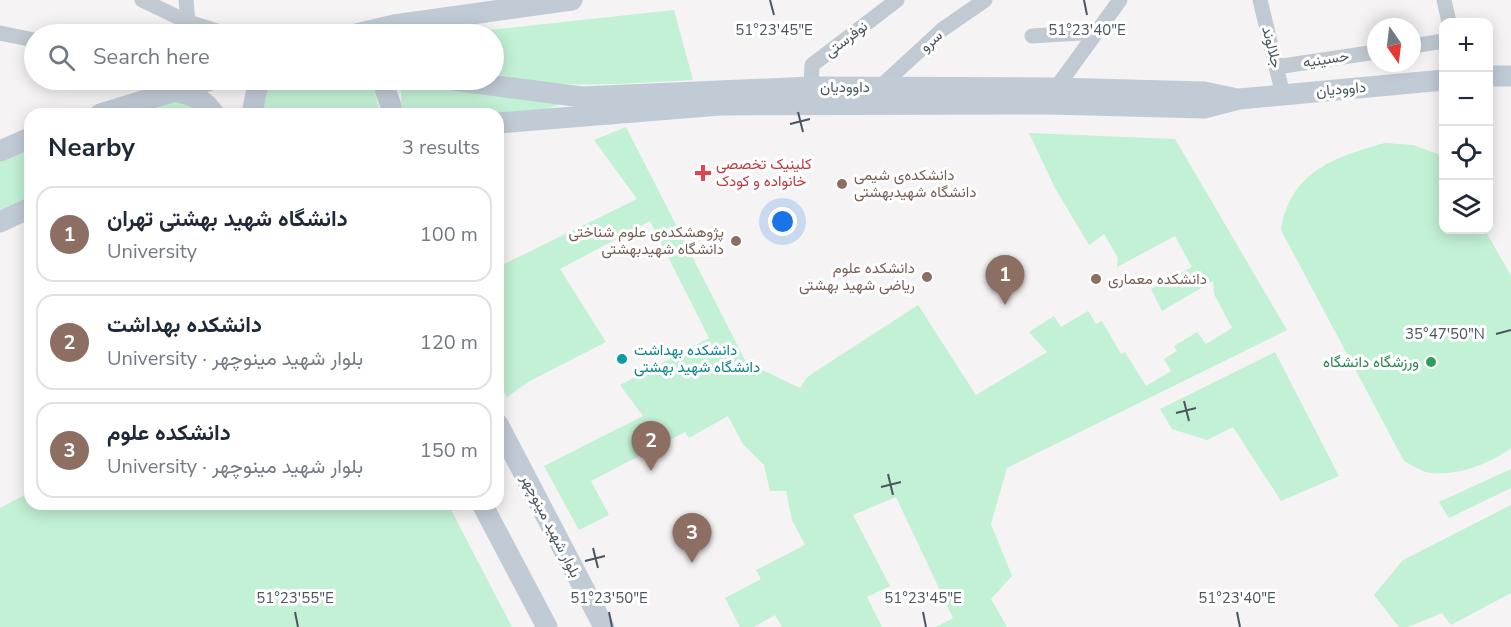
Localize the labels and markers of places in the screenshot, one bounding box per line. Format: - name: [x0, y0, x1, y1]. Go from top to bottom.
- place label: کلینیک تخصصی خانواده و کودک: [716, 154, 812, 191]
- marker: کلینیک تخصصی خانواده و کودک: [694, 164, 712, 182]
- place label: دانشکده‌ی شیمی دانشگاه شهیدبهشتی: [854, 165, 976, 202]
- marker: دانشکده‌ی شیمی دانشگاه شهیدبهشتی: [835, 177, 849, 191]
- place label: پژوهشکده‌ی علوم شناختی دانشگاه شهیدبهشتی: [568, 222, 724, 259]
- marker: پژوهشکده‌ی علوم شناختی دانشگاه شهیدبهشتی: [729, 234, 743, 248]
- pin: 1: [986, 256, 1024, 305]
- place label: دانشکده علوم ریاضی شهید بهشتی: [799, 258, 915, 295]
- place label: دانشکده معماری: [1108, 269, 1207, 289]
- marker: دانشکده علوم ریاضی شهید بهشتی: [920, 270, 934, 284]
- marker: دانشکده معماری: [1089, 272, 1103, 286]
- place label: دانشکده بهداشت دانشگاه شهید بهشتی: [634, 340, 760, 377]
- marker: دانشکده بهداشت دانشگاه شهید بهشتی: [615, 352, 629, 366]
- place label: ورزشگاه دانشگاه: [1323, 352, 1419, 372]
- marker: ورزشگاه دانشگاه: [1424, 355, 1438, 369]
- pin: 2: [632, 422, 670, 471]
- pin: 3: [672, 514, 712, 563]

